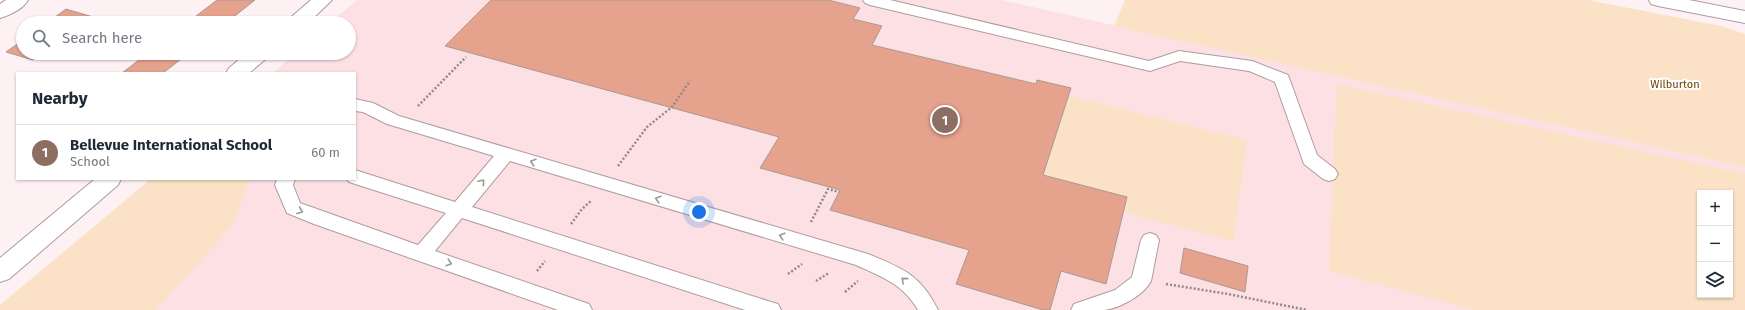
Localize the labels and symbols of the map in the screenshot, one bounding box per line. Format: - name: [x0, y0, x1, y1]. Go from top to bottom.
- park label: Wilburton: [1650, 78, 1700, 91]
- pin: 1: [932, 105, 958, 135]
- one-way arrow: [530, 158, 537, 167]
- one-way arrow: [478, 179, 485, 186]
- one-way arrow: [655, 195, 662, 204]
- your location: [689, 202, 709, 222]
- one-way arrow: [296, 206, 304, 214]
- one-way arrow: [779, 232, 786, 241]
- one-way arrow: [446, 259, 453, 267]
- one-way arrow: [901, 278, 909, 285]

